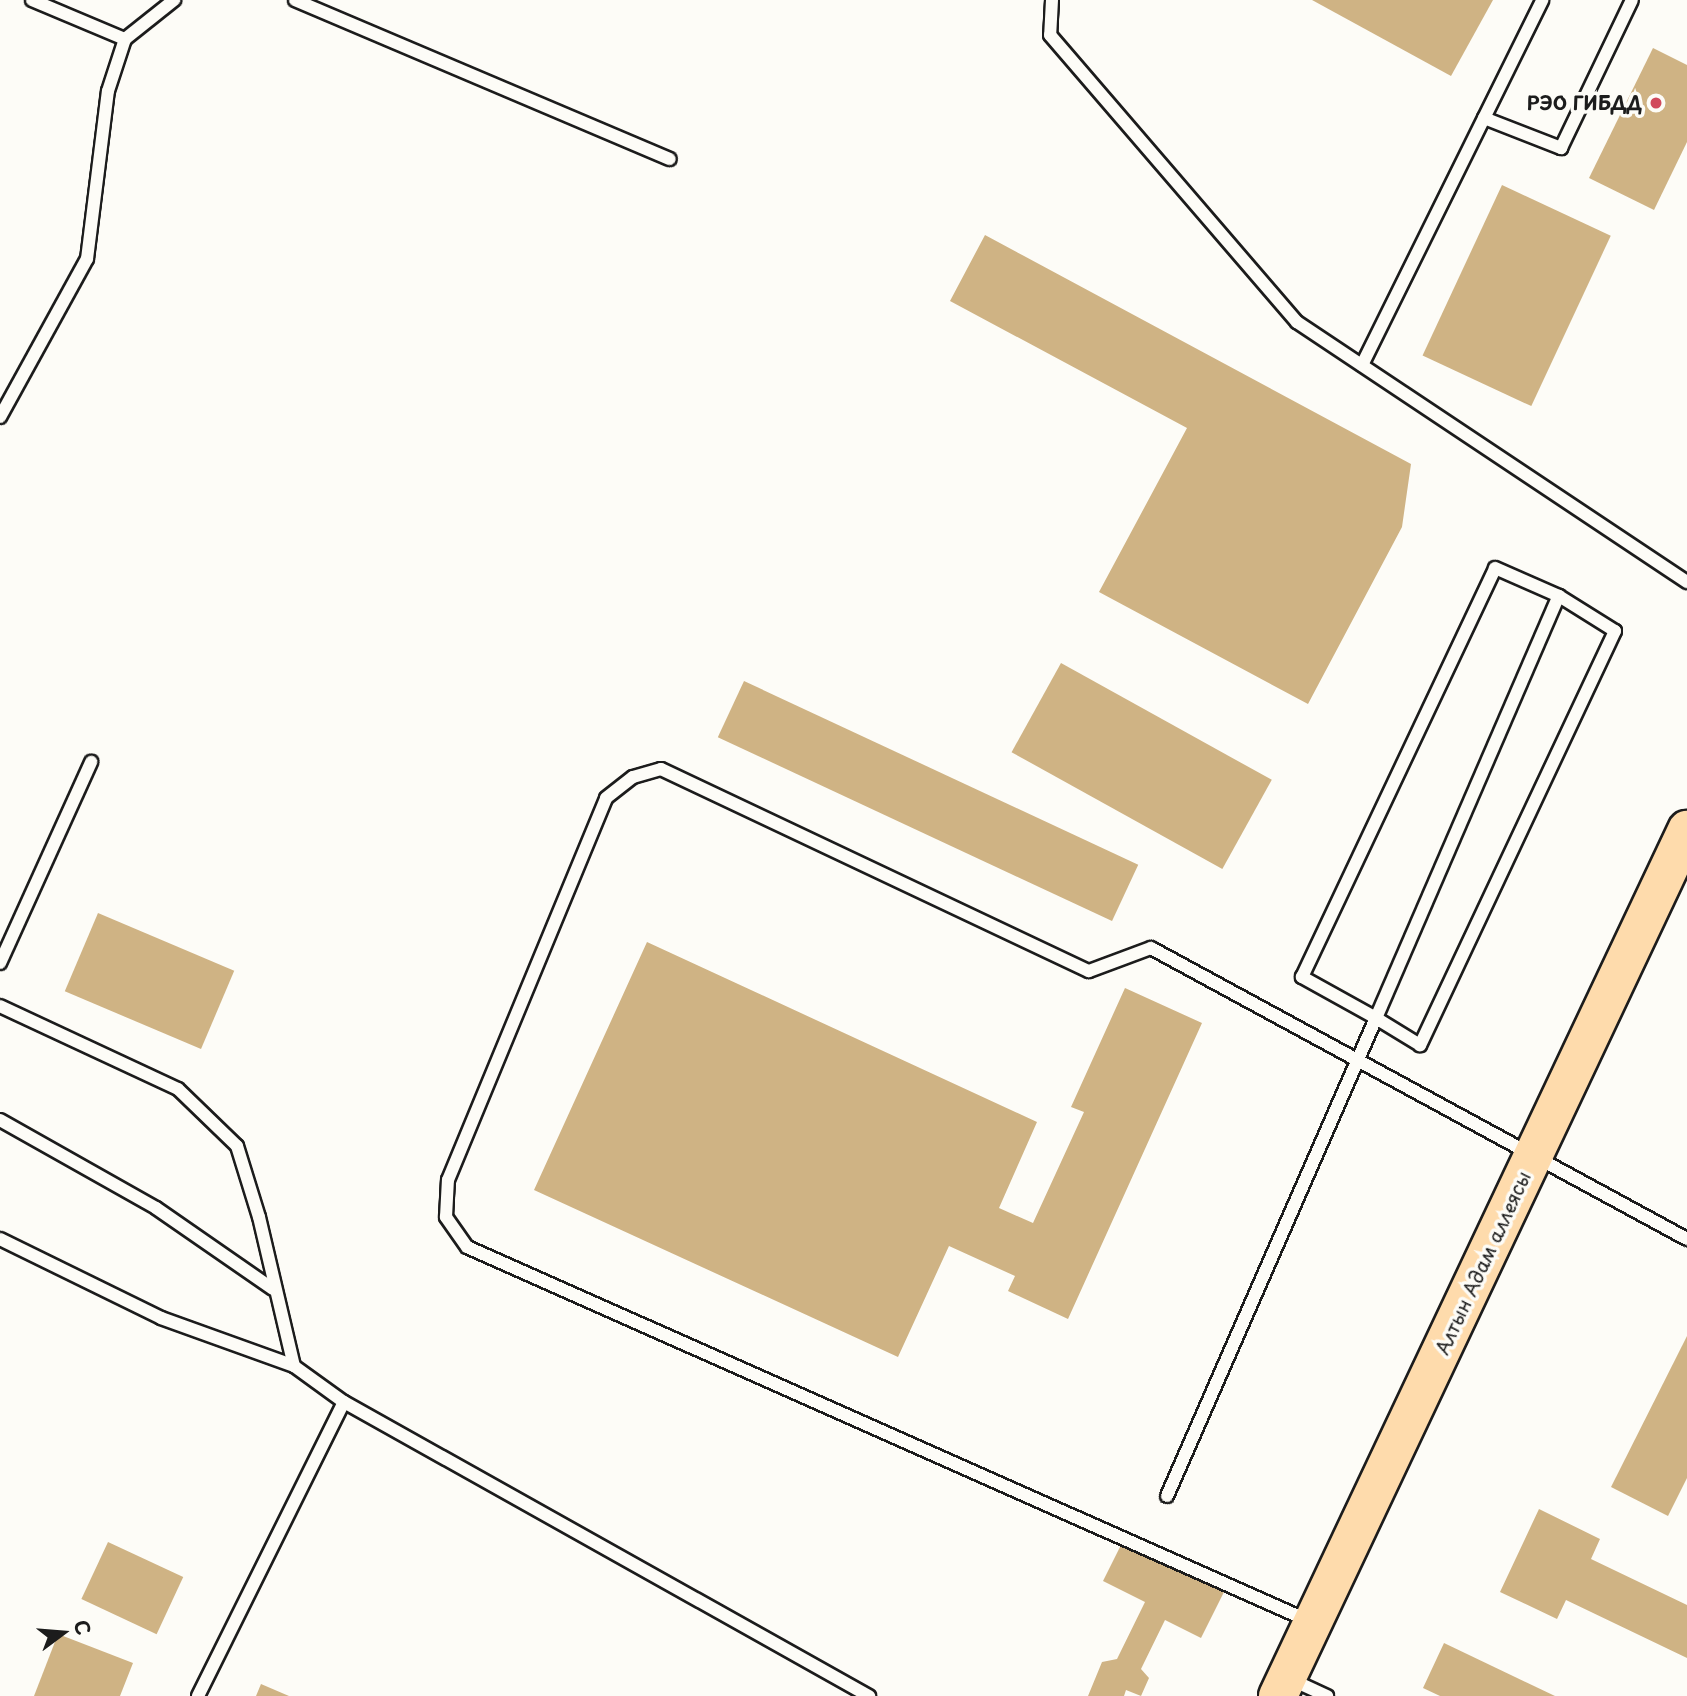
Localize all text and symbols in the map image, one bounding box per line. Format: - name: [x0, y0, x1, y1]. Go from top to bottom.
- place label: РЭО ГИБДД: [1526, 92, 1642, 114]
- marker: РЭО ГИБДД: [1648, 95, 1664, 111]
- street label: Алтын Адам аллеясы: [1430, 1167, 1536, 1359]
- north arrow: [28, 1598, 98, 1668]
- text: С: [68, 1616, 99, 1638]

